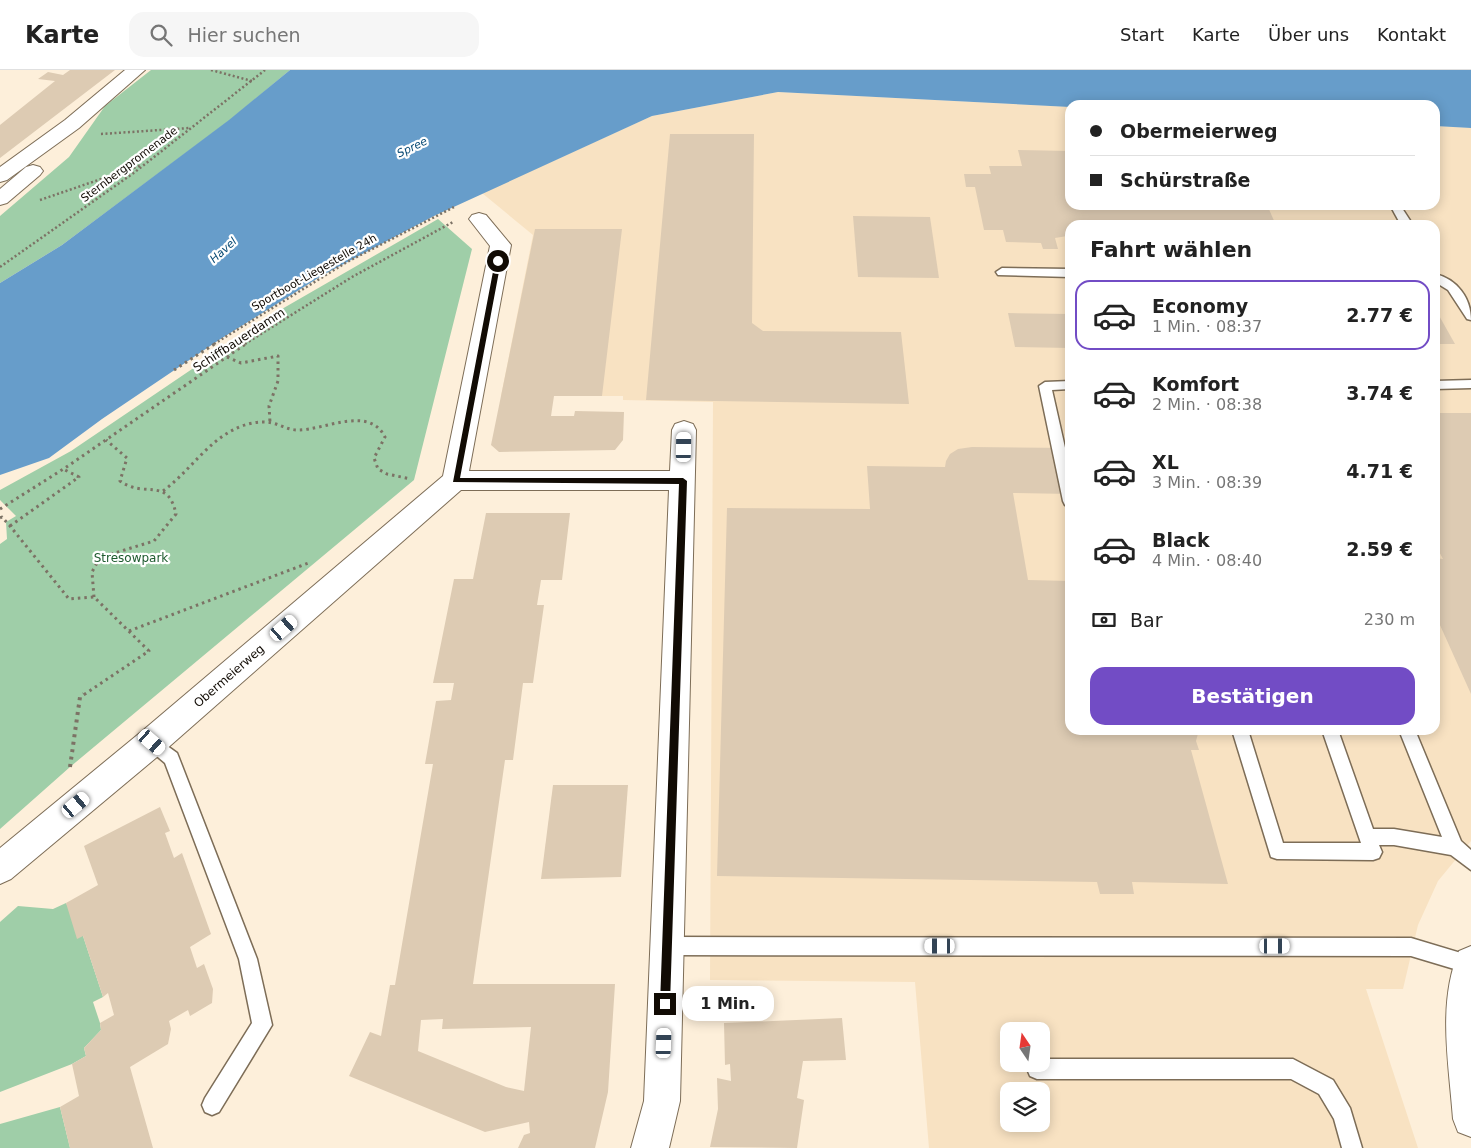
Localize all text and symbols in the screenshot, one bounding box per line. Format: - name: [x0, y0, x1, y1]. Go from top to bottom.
- search box: [129, 12, 479, 57]
- text: Karte: [25, 21, 99, 49]
- icon: search: [147, 21, 175, 49]
- text: Hier suchen: [187, 24, 301, 46]
- text: Start: [1120, 24, 1164, 45]
- text: Karte: [1192, 24, 1240, 45]
- text: Über uns: [1268, 24, 1349, 45]
- text: Kontakt: [1377, 24, 1446, 45]
- text: Obermeierweg: [1120, 120, 1278, 142]
- street label: Sternbergpromenade: [79, 124, 180, 205]
- water label: Spree: [395, 134, 430, 160]
- text: Schürstraße: [1120, 169, 1251, 191]
- street label: Sportboot-Liegestelle 24h: [249, 231, 379, 314]
- water label: Havel: [207, 235, 239, 266]
- text: Fahrt wählen: [1090, 237, 1252, 262]
- route start: [487, 250, 509, 272]
- icon: car: [1092, 293, 1137, 338]
- text: Economy: [1152, 295, 1248, 317]
- text: 2.77 €: [1346, 304, 1413, 326]
- street label: Schiffbauerdamm: [191, 305, 287, 375]
- text: 1 Min. · 08:37: [1152, 317, 1262, 336]
- icon: car: [1092, 371, 1137, 416]
- text: Komfort: [1152, 373, 1239, 395]
- text: 3.74 €: [1346, 382, 1413, 404]
- text: 2 Min. · 08:38: [1152, 395, 1262, 414]
- car: [676, 432, 691, 462]
- icon: car: [1092, 449, 1137, 494]
- text: XL: [1152, 451, 1179, 473]
- text: 4.71 €: [1346, 460, 1413, 482]
- text: 3 Min. · 08:39: [1152, 473, 1262, 492]
- icon: car: [1092, 527, 1137, 572]
- text: Black: [1152, 529, 1210, 551]
- text: 2.59 €: [1346, 538, 1413, 560]
- park label: Stresowpark: [94, 551, 168, 565]
- text: 4 Min. · 08:40: [1152, 551, 1262, 570]
- icon: cash: [1090, 606, 1118, 634]
- text: Bar: [1130, 609, 1163, 631]
- text: 230 m: [1364, 610, 1415, 629]
- car: [267, 612, 300, 644]
- street label: Obermeierweg: [191, 642, 267, 710]
- button: Bestätigen: [1090, 667, 1415, 725]
- car: [135, 726, 168, 758]
- car: [59, 790, 92, 820]
- car: [925, 939, 955, 954]
- car: [1260, 939, 1290, 954]
- callout: 1 Min.: [682, 986, 775, 1022]
- route end: [654, 993, 676, 1015]
- text: 1 Min.: [700, 994, 756, 1013]
- north arrow: [1000, 1022, 1050, 1072]
- map controls: [1000, 1022, 1050, 1132]
- car: [655, 1028, 672, 1058]
- button: layers: [1000, 1082, 1050, 1132]

